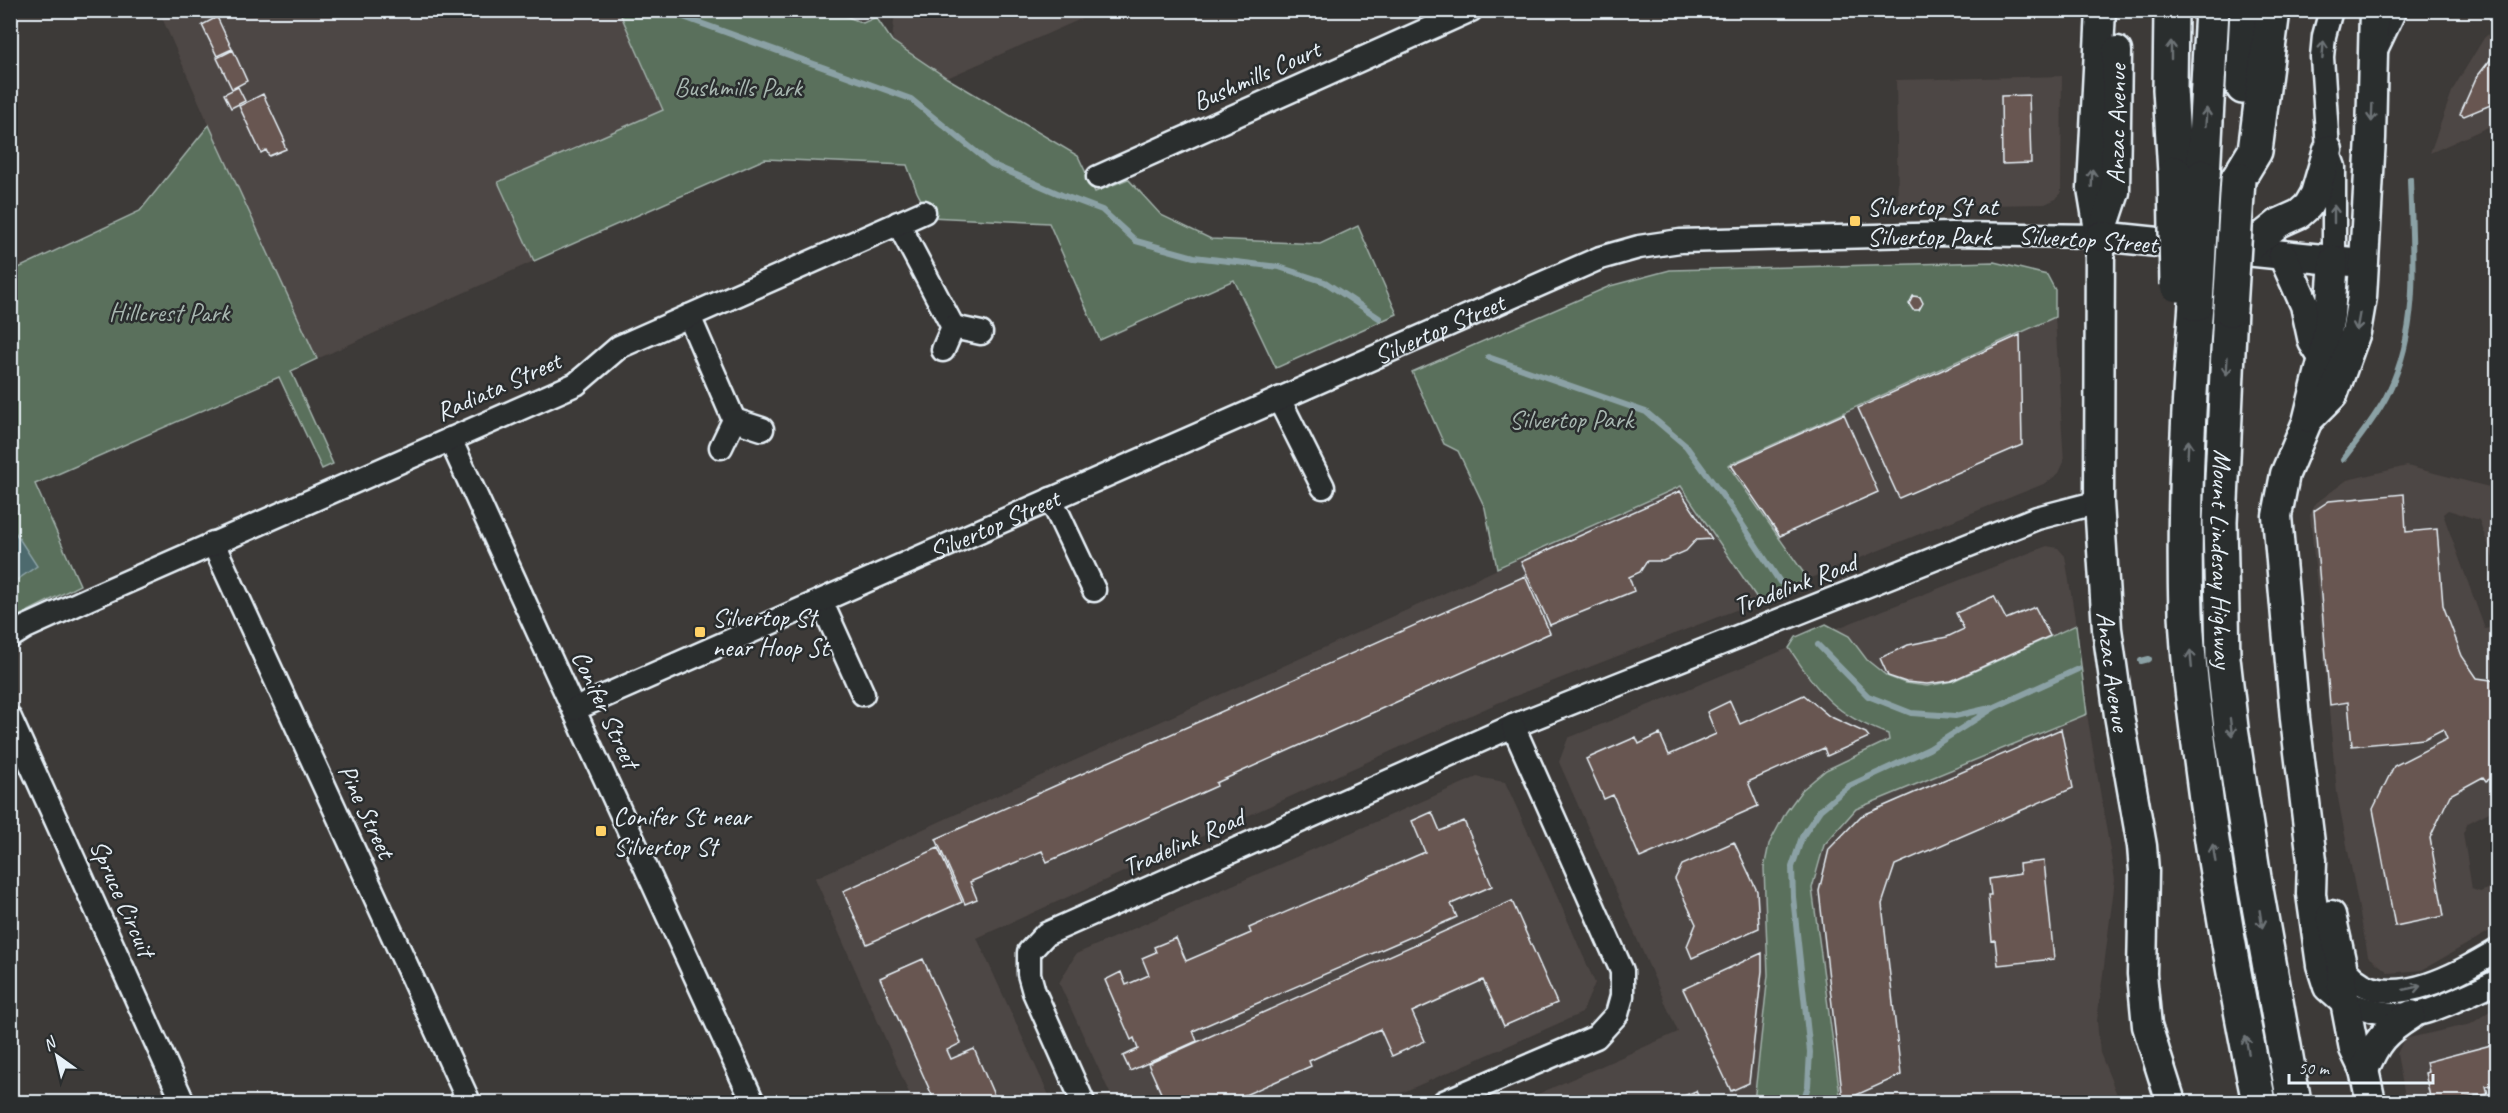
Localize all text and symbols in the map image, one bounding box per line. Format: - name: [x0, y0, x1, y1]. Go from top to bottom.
- street label: Bushmills Court: [1187, 32, 1327, 118]
- one-way arrow: [2165, 40, 2176, 60]
- one-way arrow: [2318, 40, 2329, 60]
- street label: Anzac Avenue: [2099, 62, 2134, 185]
- park label: Bushmills Park: [674, 71, 803, 104]
- one-way arrow: [2367, 103, 2378, 123]
- one-way arrow: [2201, 108, 2212, 128]
- one-way arrow: [2087, 168, 2098, 188]
- place label: Silvertop St at Silvertop Park: [1867, 190, 2000, 253]
- one-way arrow: [2328, 204, 2340, 224]
- marker: Silvertop St at Silvertop Park: [1848, 214, 1862, 228]
- street label: Silvertop Street: [2018, 218, 2161, 261]
- street label: Silvertop Street: [1369, 285, 1512, 372]
- park label: Hillcrest Park: [109, 296, 231, 329]
- one-way arrow: [2352, 311, 2363, 331]
- street label: Radiata Street: [431, 343, 568, 429]
- one-way arrow: [2221, 356, 2232, 376]
- park label: Silvertop Park: [1509, 403, 1635, 436]
- one-way arrow: [2182, 439, 2193, 459]
- street label: Mount Lindesay Highway: [2203, 449, 2240, 672]
- street label: Silvertop Street: [924, 481, 1067, 568]
- street label: Tradelink Road: [1729, 545, 1865, 623]
- place label: Silvertop St near Hoop St: [712, 601, 831, 664]
- street label: Anzac Avenue: [2089, 611, 2138, 736]
- marker: Silvertop St near Hoop St: [693, 625, 707, 639]
- street label: Conifer Street: [564, 645, 649, 776]
- one-way arrow: [2185, 650, 2196, 670]
- one-way arrow: [2226, 716, 2237, 736]
- street label: Pine Street: [331, 759, 404, 866]
- place label: Conifer St near Silvertop St: [613, 800, 753, 863]
- street label: Tradelink Road: [1117, 800, 1252, 884]
- marker: Conifer St near Silvertop St: [594, 824, 608, 838]
- street label: Spruce Circuit: [82, 835, 164, 965]
- one-way arrow: [2209, 844, 2220, 863]
- one-way arrow: [2255, 909, 2266, 929]
- one-way arrow: [2403, 982, 2422, 994]
- north arrow: [27, 1026, 87, 1086]
- text: N: [39, 1032, 61, 1055]
- one-way arrow: [2241, 1036, 2252, 1055]
- scale bar: [2289, 1047, 2433, 1085]
- text: 50 m: [2298, 1057, 2331, 1079]

